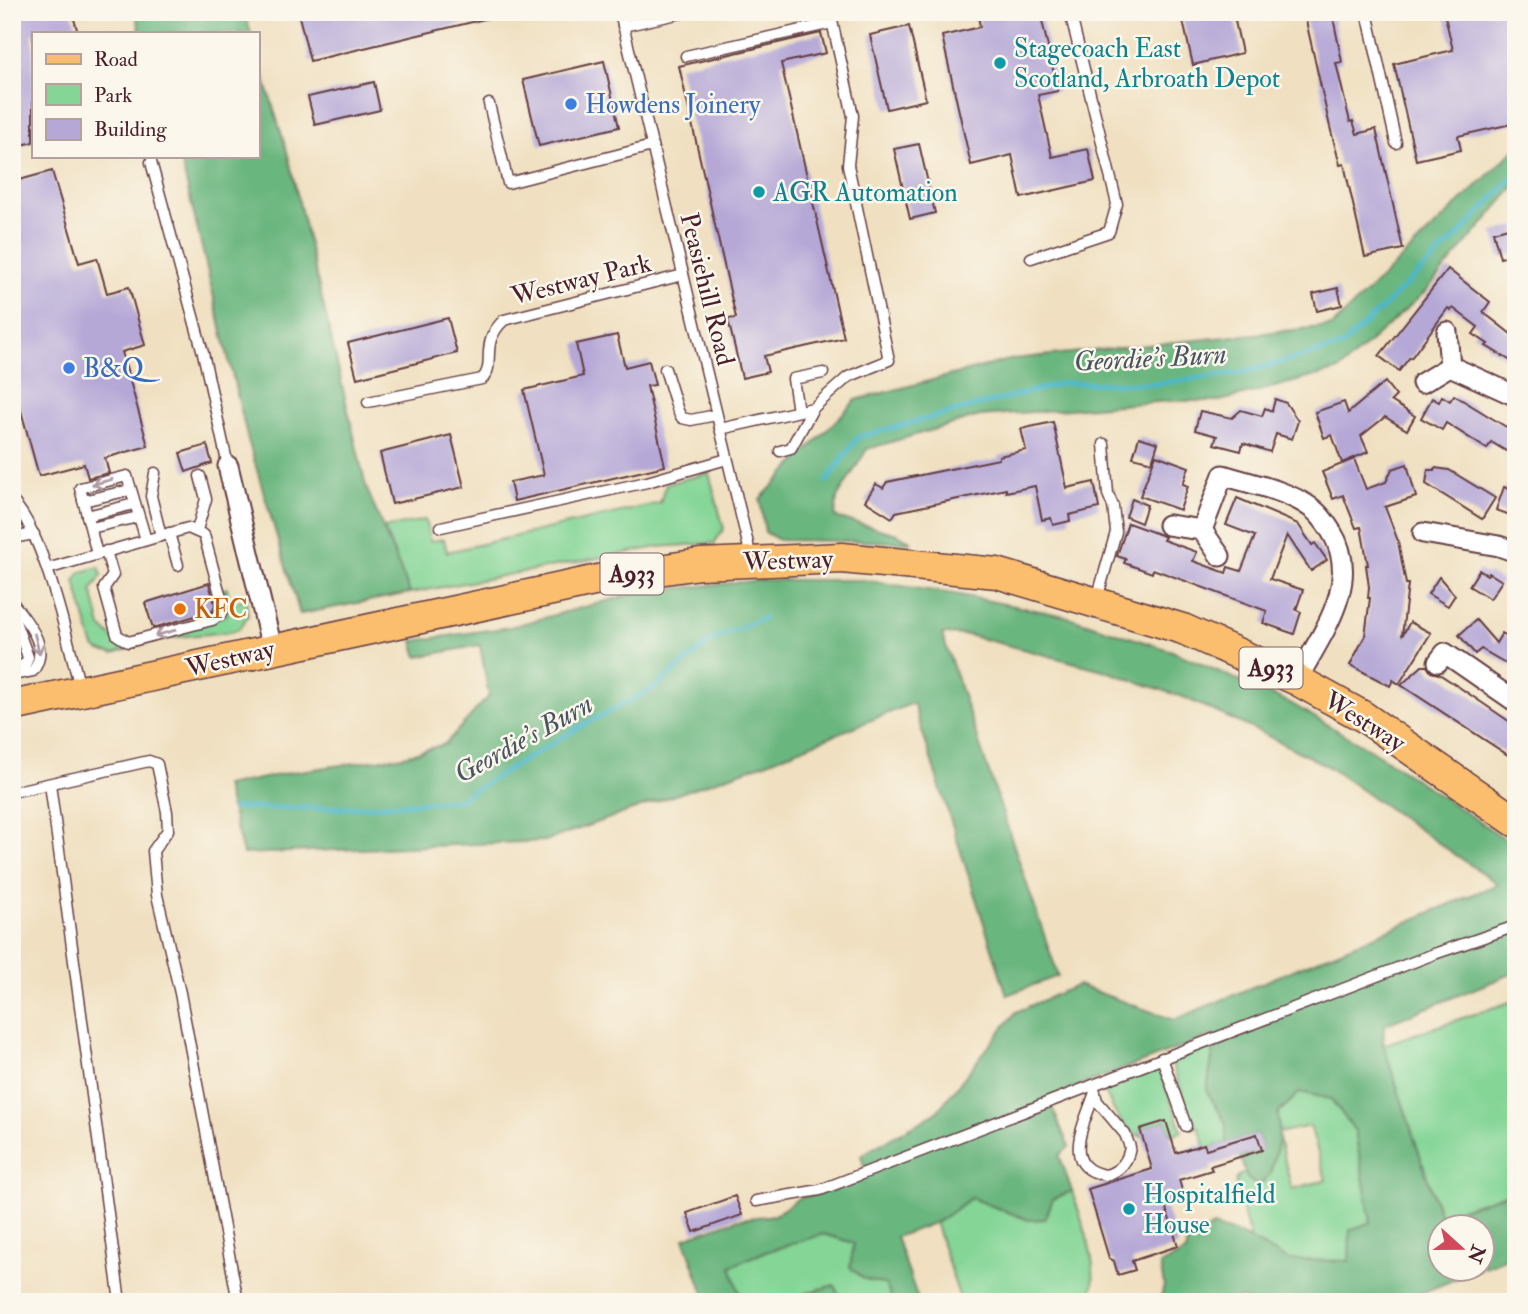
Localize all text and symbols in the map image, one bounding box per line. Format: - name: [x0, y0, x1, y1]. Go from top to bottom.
- legend: [32, 32, 259, 158]
- place label: Stagecoach East Scotland, Arbroath Depot: [1014, 33, 1280, 96]
- text: Road: [94, 46, 139, 73]
- marker: Stagecoach East Scotland, Arbroath Depot: [992, 55, 1008, 71]
- text: Park: [94, 82, 132, 109]
- place label: Howdens Joinery: [585, 89, 761, 121]
- marker: Howdens Joinery: [563, 96, 579, 112]
- text: Building: [94, 116, 167, 143]
- place label: AGR Automation: [772, 177, 958, 209]
- marker: AGR Automation: [751, 184, 767, 200]
- street label: Peasiehill Road: [673, 210, 742, 369]
- street label: Westway Park: [507, 247, 655, 313]
- water label: Geordie's Burn: [1073, 337, 1227, 380]
- place label: B&Q: [83, 353, 160, 385]
- marker: B&Q: [61, 360, 77, 376]
- one-way arrow: [91, 476, 114, 489]
- street label: Westway: [741, 543, 834, 579]
- road number: A933: [600, 554, 664, 594]
- place label: KFC: [194, 594, 248, 626]
- marker: KFC: [172, 601, 188, 617]
- one-way arrow: [154, 627, 177, 640]
- one-way arrow: [31, 633, 44, 655]
- street label: Westway: [182, 633, 278, 685]
- road number: A933: [1240, 648, 1302, 688]
- street label: Westway: [1317, 684, 1412, 760]
- water label: Geordie's Burn: [448, 687, 599, 792]
- place label: Hospitalfield House: [1143, 1179, 1276, 1241]
- marker: Hospitalfield House: [1121, 1201, 1137, 1217]
- north arrow: [1426, 1212, 1496, 1282]
- text: N: [1461, 1241, 1491, 1267]

